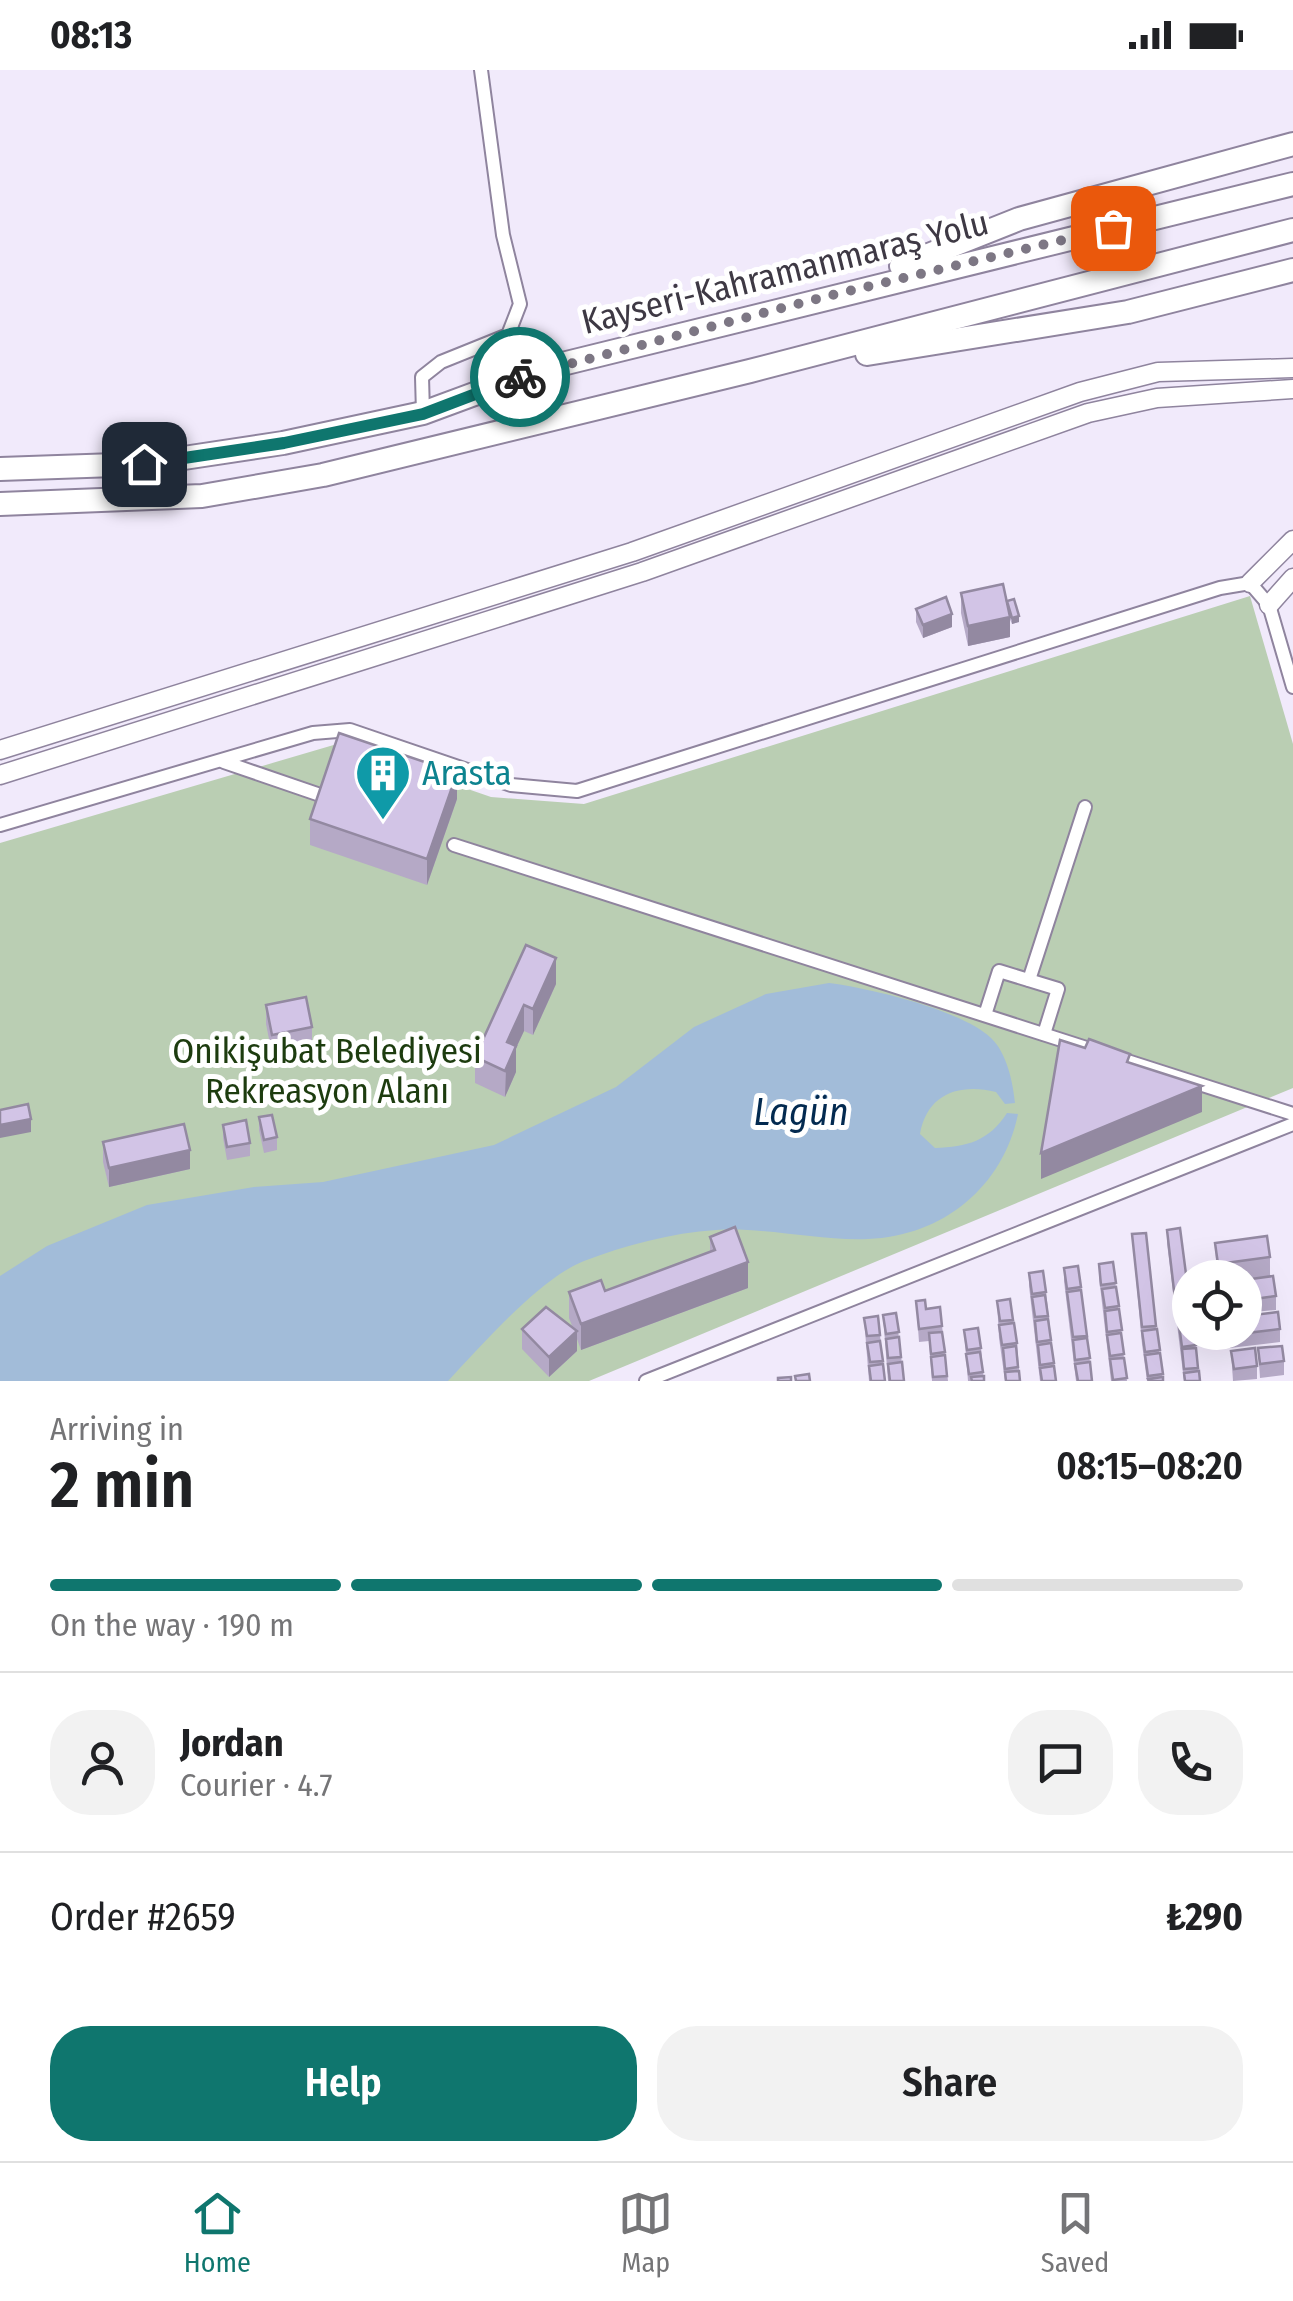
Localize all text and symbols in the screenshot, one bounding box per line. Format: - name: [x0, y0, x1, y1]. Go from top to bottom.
- text: 08:13: [50, 12, 132, 58]
- pin: [1071, 186, 1156, 271]
- street label: Kayseri-Kahramanmaraş Yolu: [577, 201, 993, 343]
- icon: bag: [1086, 201, 1141, 256]
- courier: [470, 327, 570, 427]
- icon: bike: [493, 350, 548, 405]
- pin: [102, 422, 187, 507]
- icon: home: [117, 437, 172, 492]
- building icon: Arasta: [353, 743, 413, 822]
- place label: Arasta: [422, 752, 512, 794]
- park label: Onikişubat Belediyesi Rekreasyon Alanı: [172, 1030, 482, 1112]
- water label: Lagün: [753, 1089, 849, 1135]
- map controls: [1172, 1260, 1262, 1350]
- button: locate: [1172, 1260, 1262, 1350]
- text: Arriving in: [50, 1410, 184, 1448]
- text: 08:15–08:20: [1056, 1443, 1243, 1489]
- text: 2 min: [50, 1446, 194, 1524]
- text: On the way · 190 m: [50, 1606, 294, 1644]
- button: person: [50, 1710, 155, 1815]
- button: chat: [1008, 1710, 1113, 1815]
- button: phone: [1138, 1710, 1243, 1815]
- text: Jordan: [180, 1720, 284, 1766]
- text: Courier · 4.7: [180, 1766, 332, 1804]
- text: Order #2659: [50, 1894, 236, 1940]
- text: ₺290: [1166, 1894, 1243, 1940]
- button: Help: [50, 2026, 637, 2141]
- button: Share: [657, 2026, 1243, 2141]
- tab: Home: [184, 2186, 251, 2279]
- tab: Map: [618, 2186, 673, 2279]
- tab: Saved: [1041, 2186, 1109, 2279]

